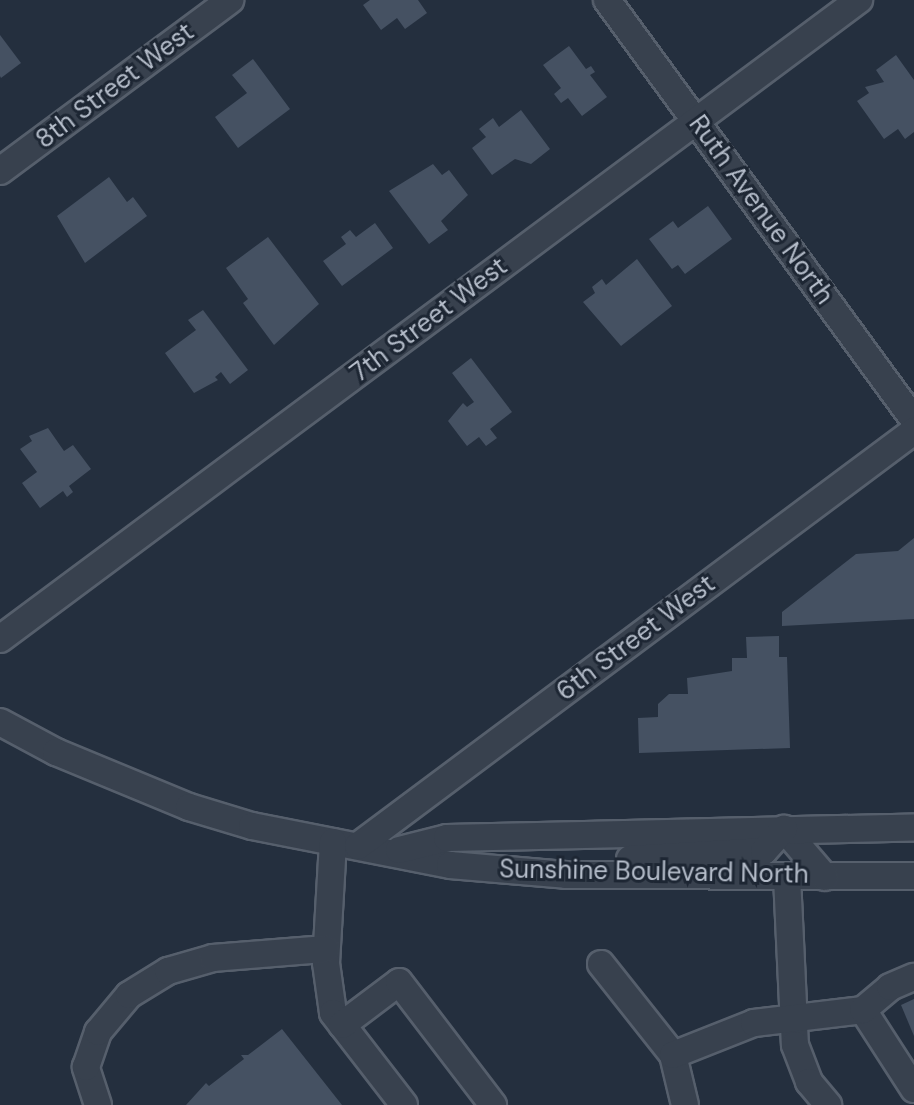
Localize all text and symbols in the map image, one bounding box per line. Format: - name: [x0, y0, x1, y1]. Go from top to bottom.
- street label: 8th Street West: [30, 16, 200, 156]
- street label: Ruth Avenue North: [682, 109, 840, 311]
- street label: 7th Street West: [345, 251, 513, 389]
- street label: 6th Street West: [551, 568, 721, 708]
- street label: Sunshine Boulevard North: [499, 854, 809, 890]

